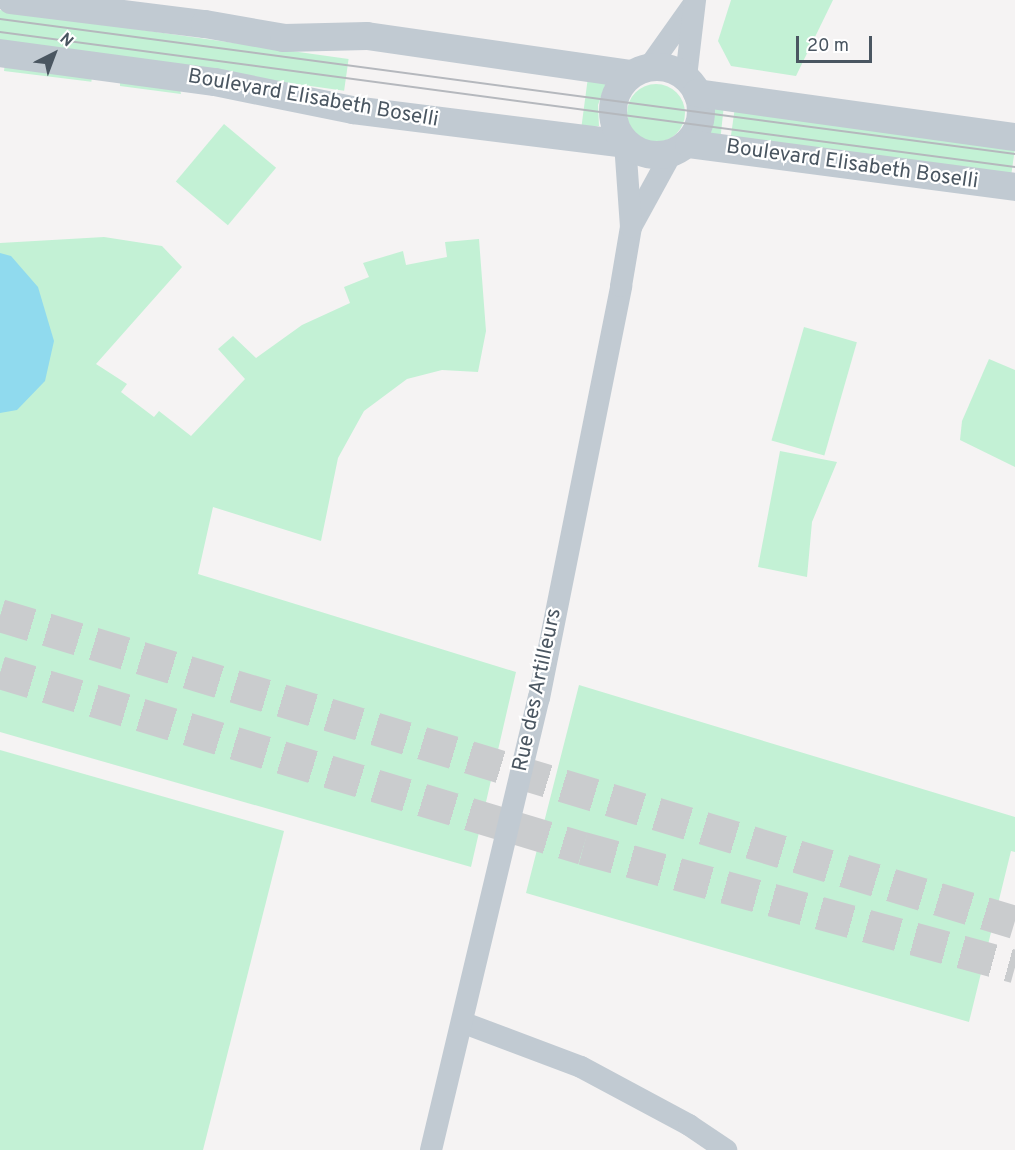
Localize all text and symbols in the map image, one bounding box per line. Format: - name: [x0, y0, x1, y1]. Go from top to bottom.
- north arrow: [24, 24, 84, 84]
- scale bar: [799, 24, 876, 62]
- text: N: [55, 29, 77, 52]
- text: 20 m: [807, 35, 849, 58]
- street label: Boulevard Elisabeth Boselli: [186, 65, 440, 133]
- street label: Boulevard Elisabeth Boselli: [724, 135, 980, 195]
- street label: Rue des Artilleurs: [508, 606, 568, 774]

